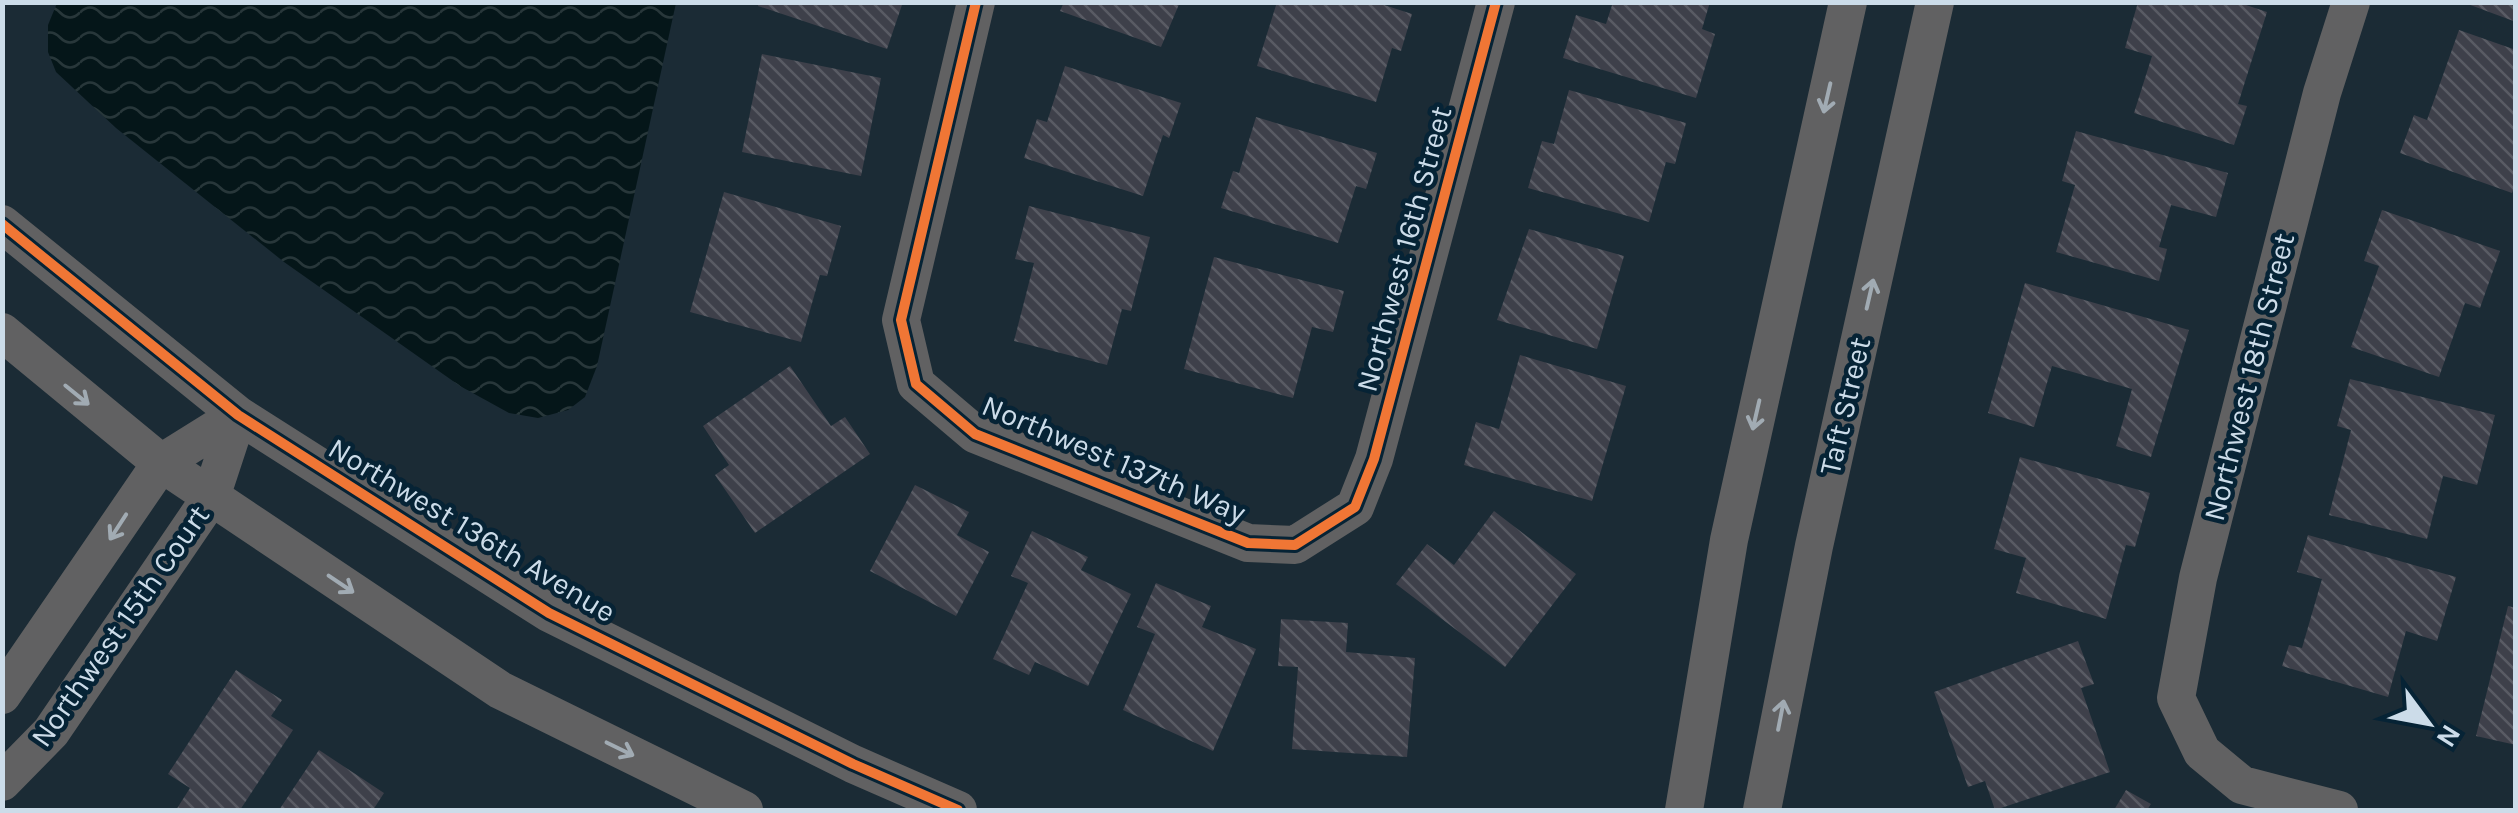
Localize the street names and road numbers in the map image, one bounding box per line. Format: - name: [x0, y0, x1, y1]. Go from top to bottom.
- street label: Northwest 16th Street: [1349, 102, 1459, 396]
- street label: Northwest 18th Street: [2196, 229, 2302, 525]
- street label: Taft Street: [1812, 334, 1878, 478]
- street label: Northwest 137th Way: [977, 387, 1251, 531]
- street label: Northwest 136th Avenue: [322, 430, 622, 630]
- street label: Northwest 15th Court: [23, 498, 217, 754]

